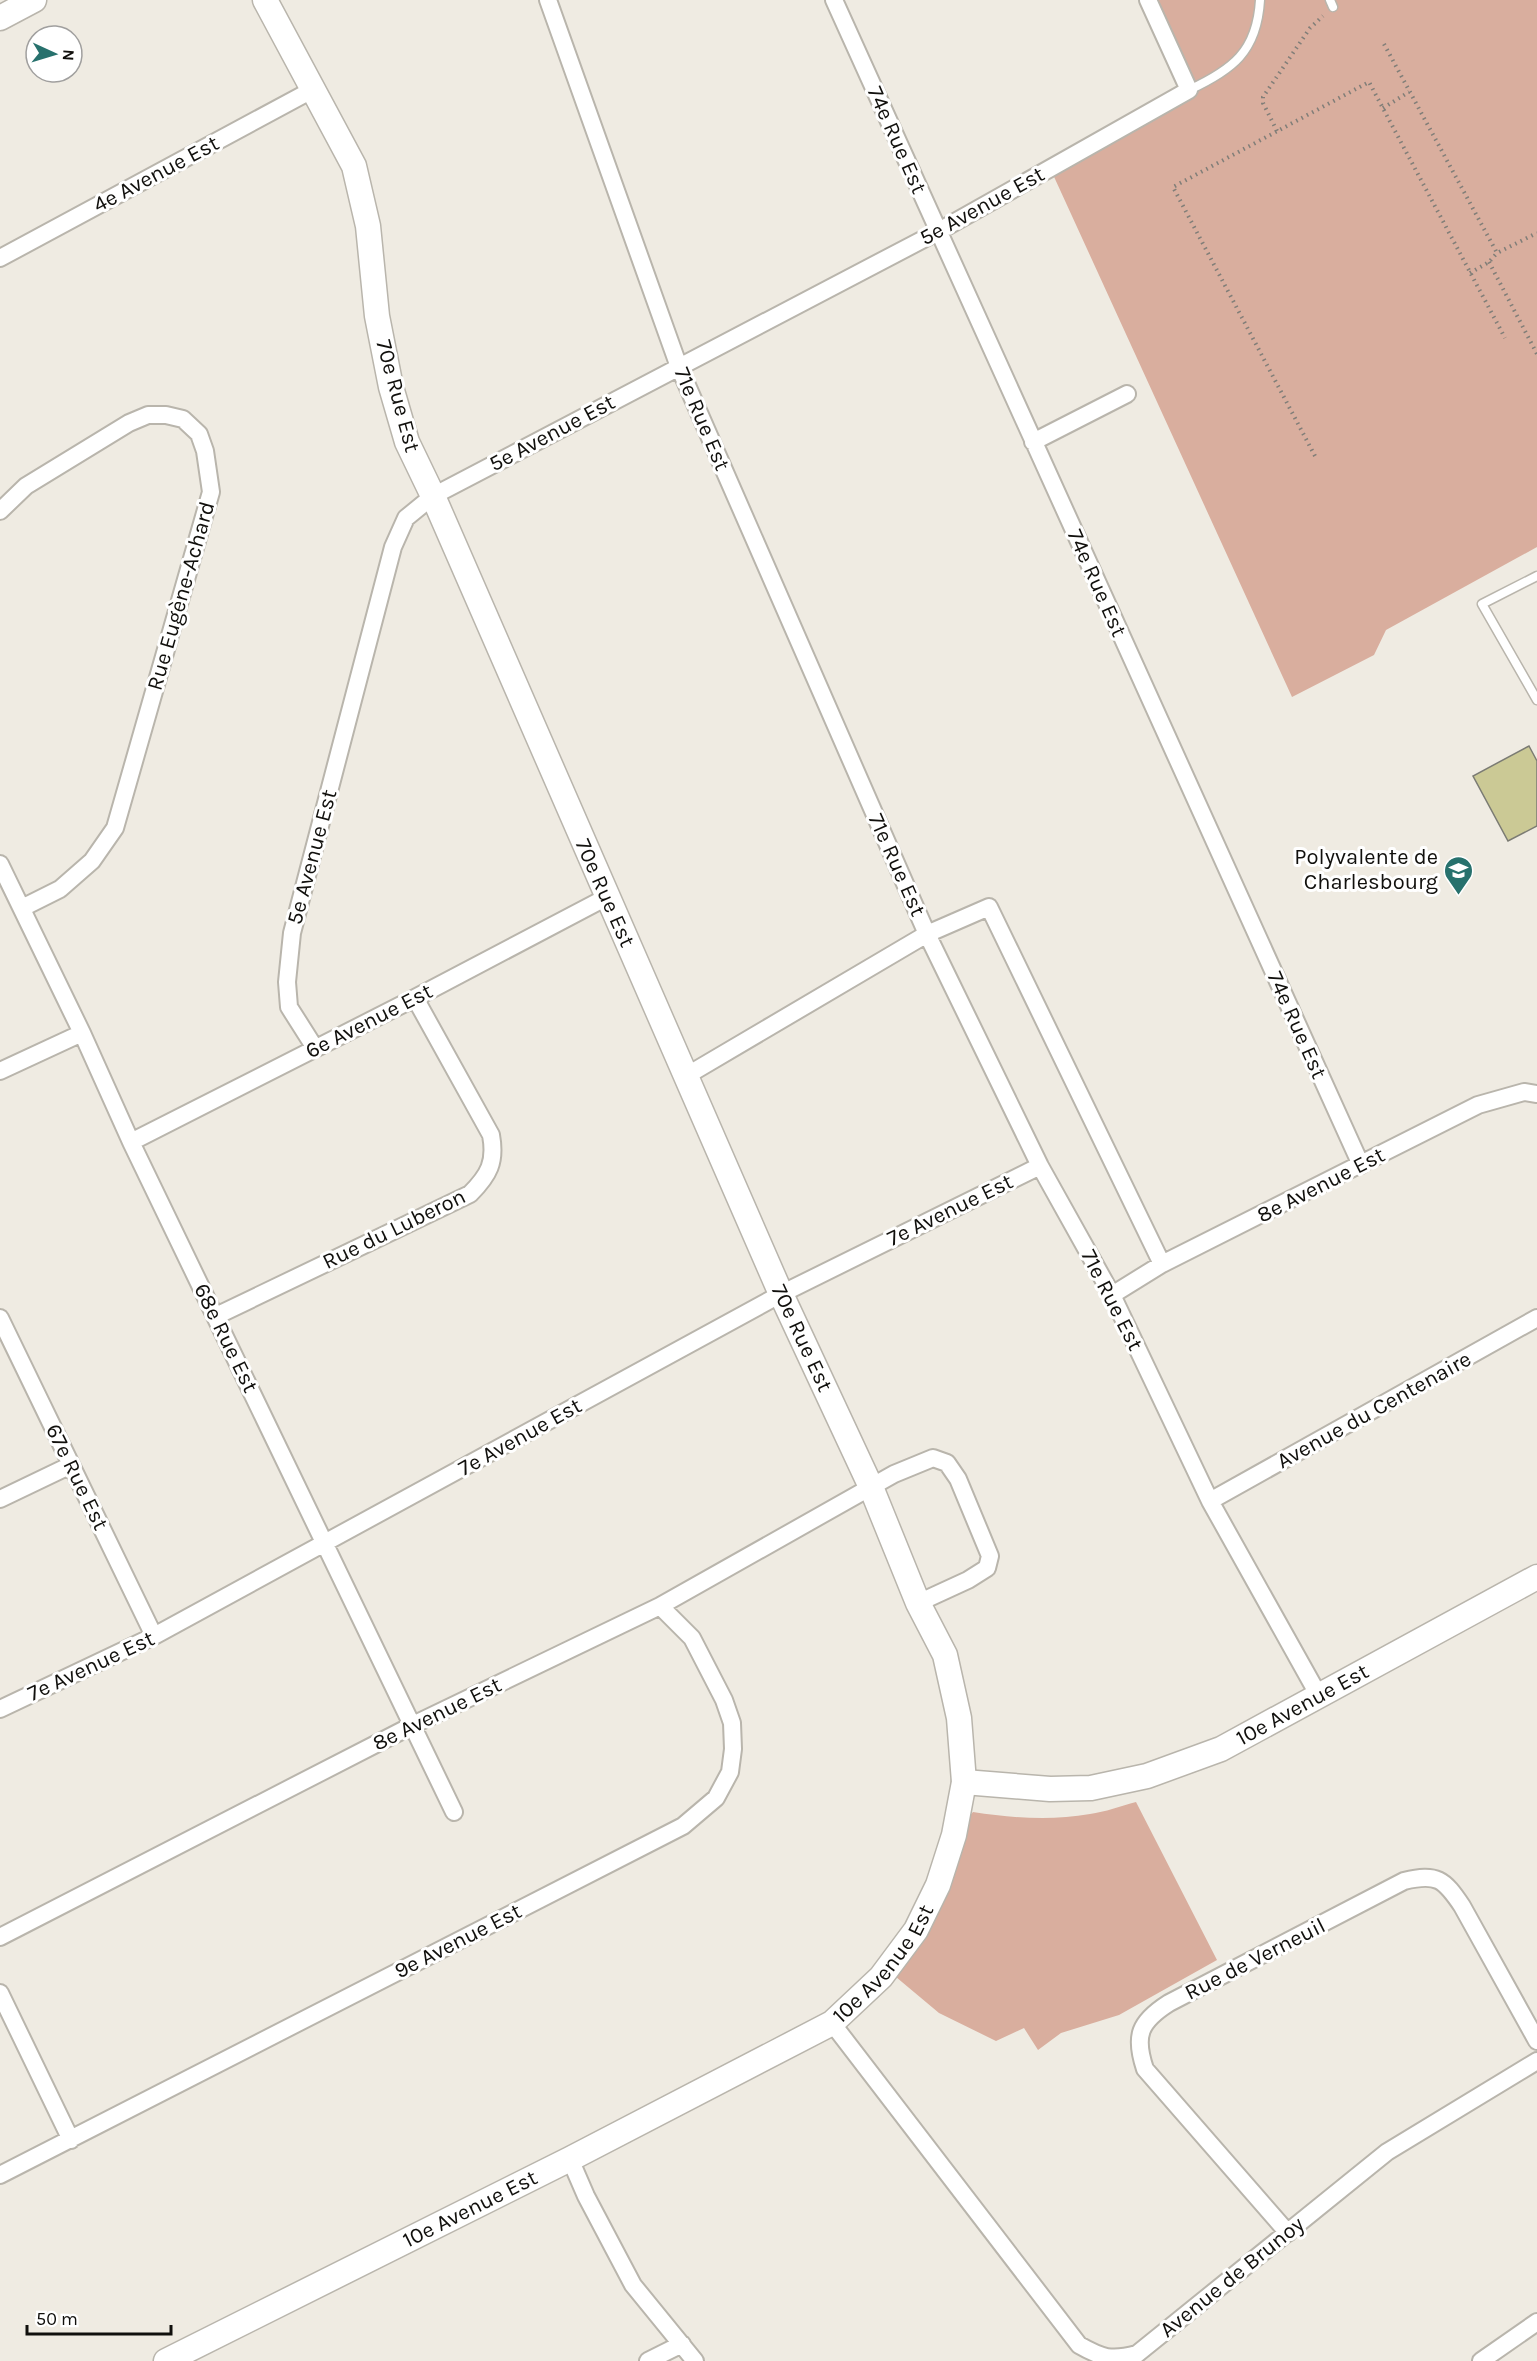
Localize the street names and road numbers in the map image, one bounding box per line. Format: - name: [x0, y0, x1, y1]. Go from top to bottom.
- street label: 74e Rue Est: [862, 82, 932, 198]
- street label: 4e Avenue Est: [89, 130, 223, 218]
- street label: 5e Avenue Est: [915, 161, 1049, 251]
- street label: 70e Rue Est: [371, 337, 425, 455]
- street label: 71e Rue Est: [669, 363, 735, 475]
- street label: 5e Avenue Est: [485, 389, 619, 477]
- street label: Rue Eugène-Achard: [142, 499, 220, 693]
- street label: 74e Rue Est: [1062, 525, 1132, 641]
- street label: 5e Avenue Est: [281, 787, 343, 927]
- street label: 71e Rue Est: [863, 810, 931, 920]
- street label: 70e Rue Est: [570, 835, 640, 951]
- street label: 74e Rue Est: [1262, 967, 1332, 1083]
- street label: 6e Avenue Est: [301, 978, 437, 1064]
- street label: 8e Avenue Est: [1253, 1142, 1389, 1228]
- street label: 7e Avenue Est: [883, 1168, 1017, 1252]
- street label: Rue du Luberon: [318, 1183, 470, 1275]
- street label: 71e Rue Est: [1076, 1245, 1148, 1355]
- street label: 68e Rue Est: [188, 1279, 264, 1397]
- street label: 70e Rue Est: [766, 1280, 838, 1396]
- street label: Avenue du Centenaire: [1272, 1346, 1476, 1474]
- street label: 7e Avenue Est: [454, 1392, 586, 1482]
- street label: 67e Rue Est: [40, 1420, 114, 1534]
- street label: 7e Avenue Est: [24, 1625, 158, 1707]
- street label: 10e Avenue Est: [1232, 1658, 1373, 1751]
- street label: 8e Avenue Est: [368, 1672, 506, 1756]
- street label: 9e Avenue Est: [390, 1898, 526, 1984]
- street label: 10e Avenue Est: [827, 1900, 939, 2029]
- street label: Rue de Verneuil: [1180, 1912, 1330, 2006]
- street label: 10e Avenue Est: [399, 2164, 542, 2253]
- street label: Avenue de Brunoy: [1155, 2211, 1309, 2343]

